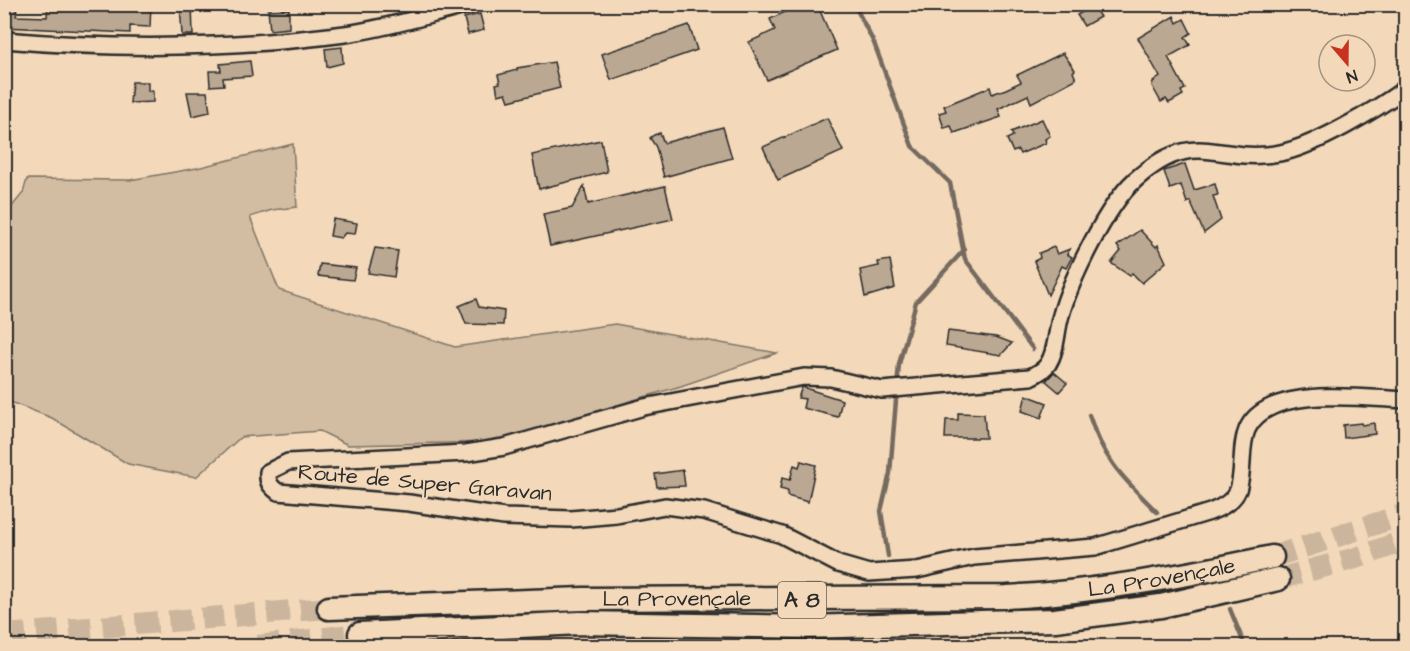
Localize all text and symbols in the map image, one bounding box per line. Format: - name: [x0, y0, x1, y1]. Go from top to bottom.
- north arrow: [1317, 33, 1377, 93]
- text: N: [1343, 64, 1360, 88]
- street label: Route de Super Garavan: [297, 456, 553, 510]
- street label: La Provençale: [1086, 550, 1238, 605]
- road number: A 8: [778, 582, 826, 618]
- street label: La Provençale: [602, 583, 751, 614]

